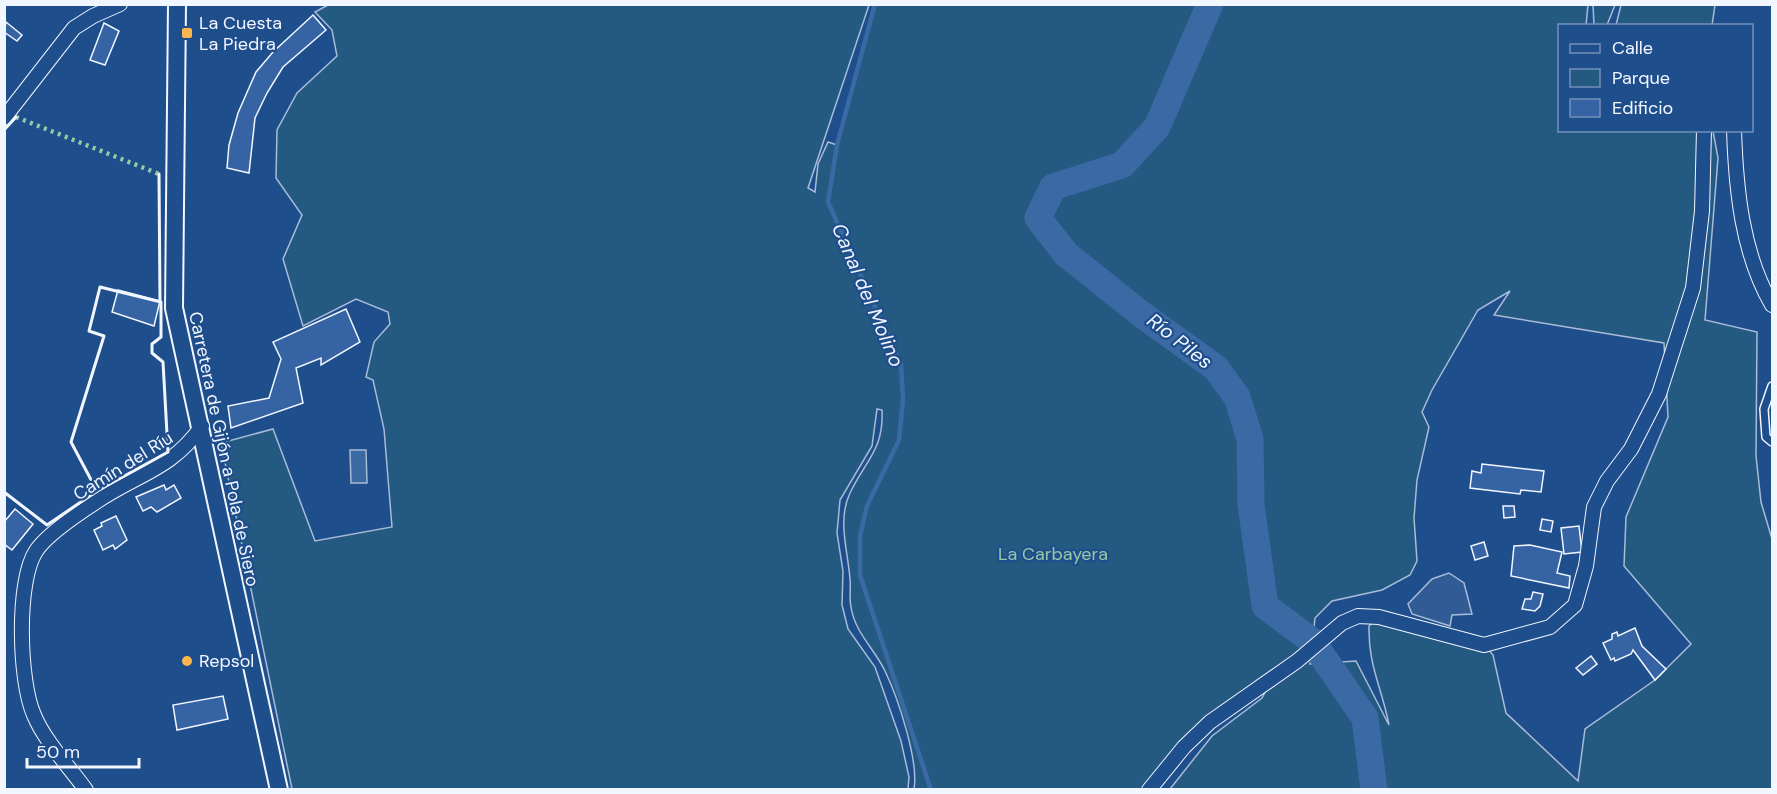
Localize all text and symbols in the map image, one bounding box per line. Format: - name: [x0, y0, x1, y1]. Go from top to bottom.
- place label: La Cuesta La Piedra: [199, 11, 282, 56]
- legend: [1558, 24, 1753, 132]
- marker: La Cuesta La Piedra: [180, 26, 194, 40]
- text: Calle: [1612, 36, 1653, 60]
- text: Parque: [1612, 66, 1670, 90]
- text: Edificio: [1612, 96, 1673, 120]
- water label: Canal del Molino: [826, 219, 910, 371]
- water label: Río Piles: [1142, 307, 1218, 375]
- street label: Carretera de Gijón a Pola de Siero: [183, 309, 265, 589]
- street label: Camín del Ríu: [69, 426, 177, 506]
- park label: La Carbayera: [998, 542, 1108, 566]
- place label: Repsol: [199, 649, 254, 673]
- marker: Repsol: [180, 654, 194, 668]
- scale bar: [27, 731, 140, 769]
- text: 50 m: [36, 740, 80, 764]

